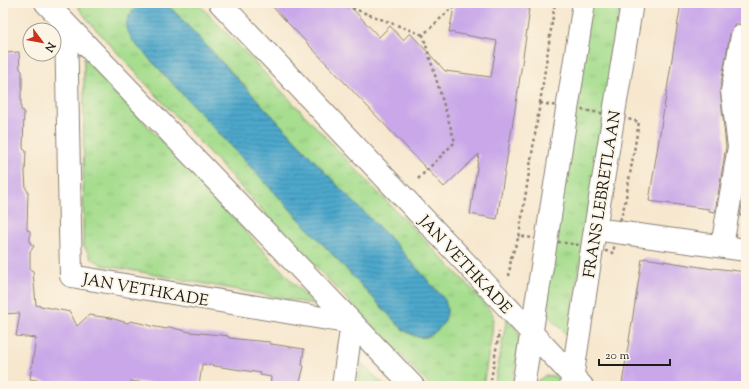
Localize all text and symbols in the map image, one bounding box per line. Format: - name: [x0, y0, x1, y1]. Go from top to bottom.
- north arrow: [22, 22, 62, 62]
- text: N: [40, 38, 59, 55]
- street label: FRANS LEBRETLAAN: [579, 109, 628, 280]
- street label: JAN VETHKADE: [412, 211, 516, 320]
- street label: JAN VETHKADE: [80, 269, 211, 314]
- scale bar: [599, 341, 670, 367]
- text: 20 m: [605, 347, 630, 365]

